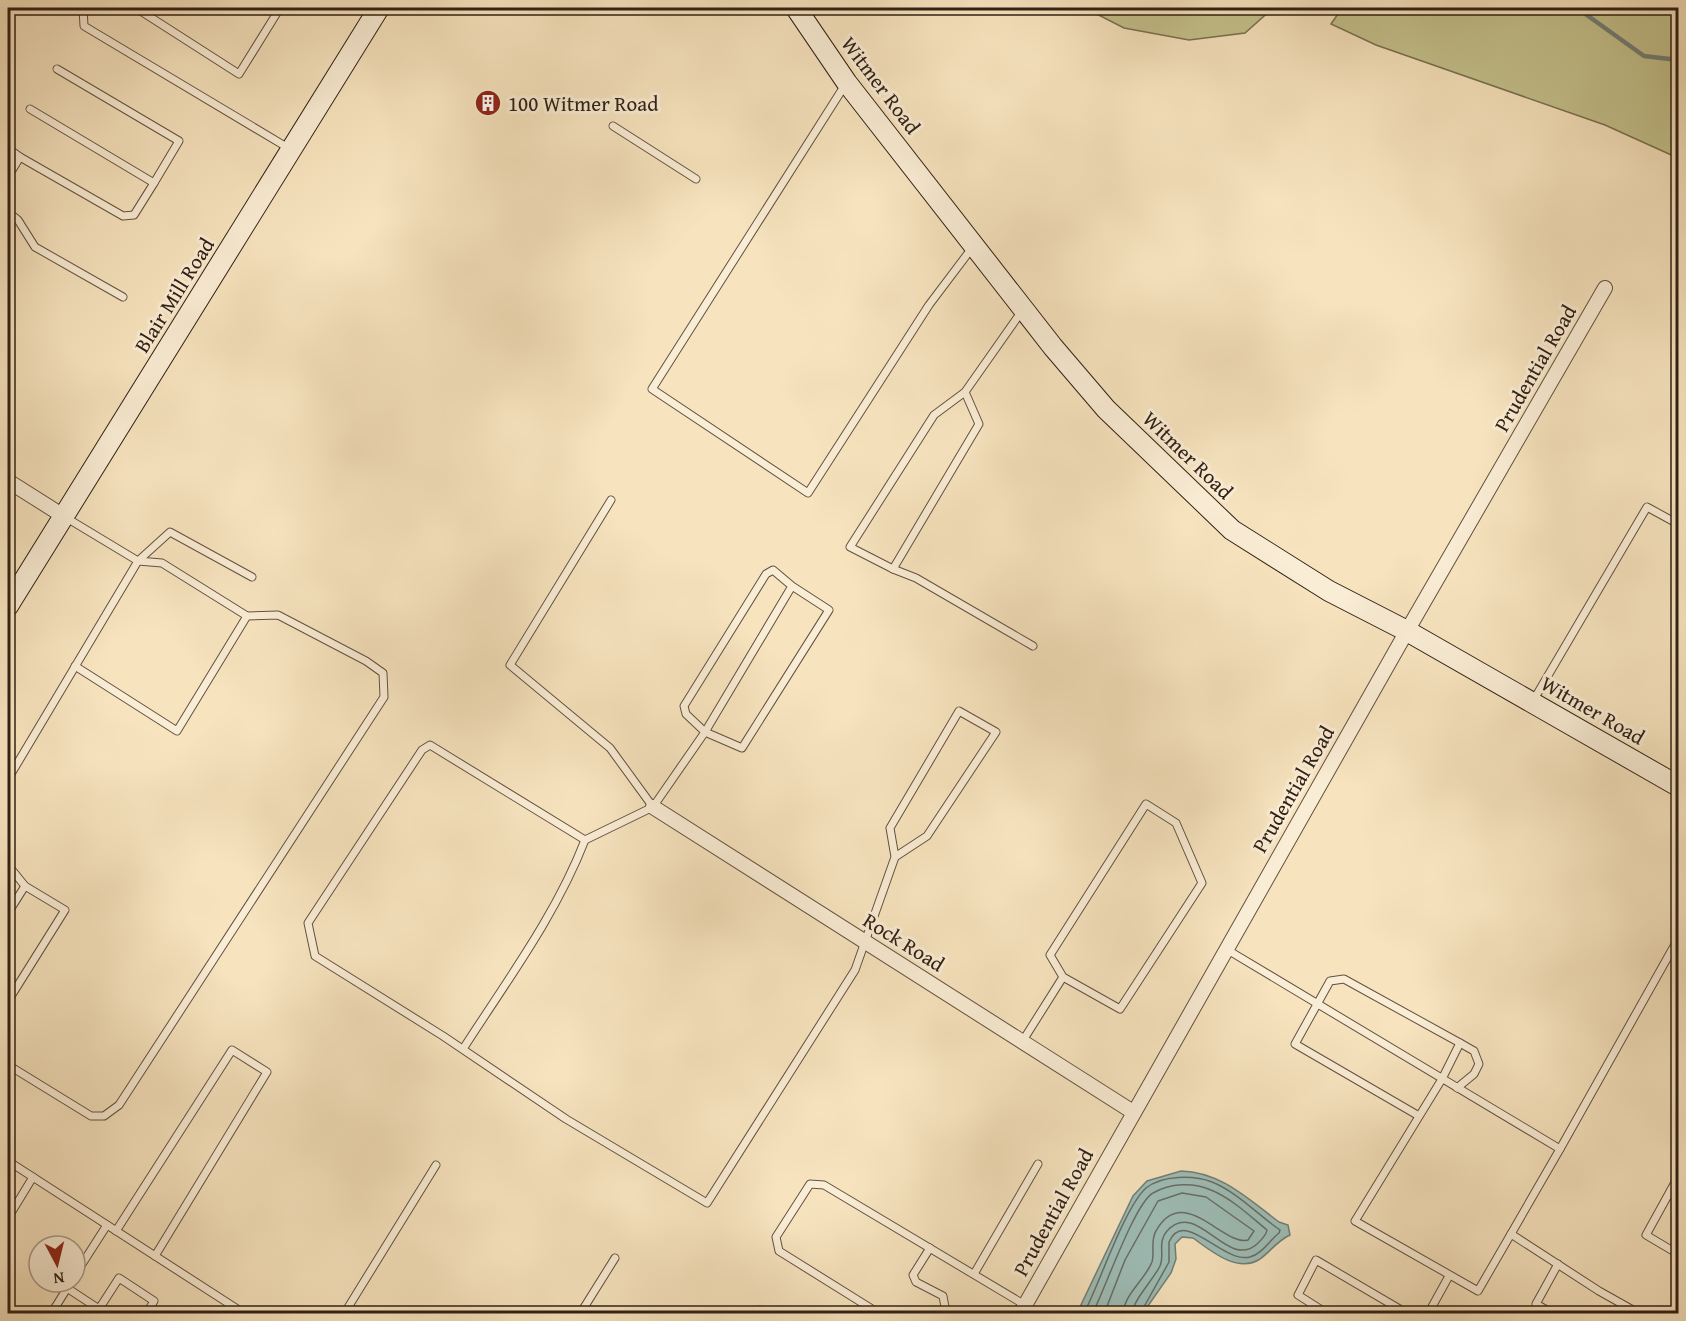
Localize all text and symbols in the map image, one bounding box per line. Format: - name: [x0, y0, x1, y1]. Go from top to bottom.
- street label: Witmer Road: [834, 30, 929, 141]
- building icon: 100 Witmer Road: [473, 88, 503, 118]
- place label: 100 Witmer Road: [508, 88, 659, 119]
- street label: Blair Mill Road: [126, 231, 222, 358]
- street label: Prudential Road: [1486, 298, 1584, 437]
- street label: Witmer Road: [1136, 404, 1241, 507]
- street label: Witmer Road: [1535, 668, 1651, 753]
- street label: Prudential Road: [1244, 719, 1342, 858]
- street label: Rock Road: [857, 905, 951, 980]
- street label: Prudential Road: [1005, 1142, 1101, 1282]
- north arrow: [27, 1234, 87, 1294]
- text: N: [52, 1266, 66, 1291]

